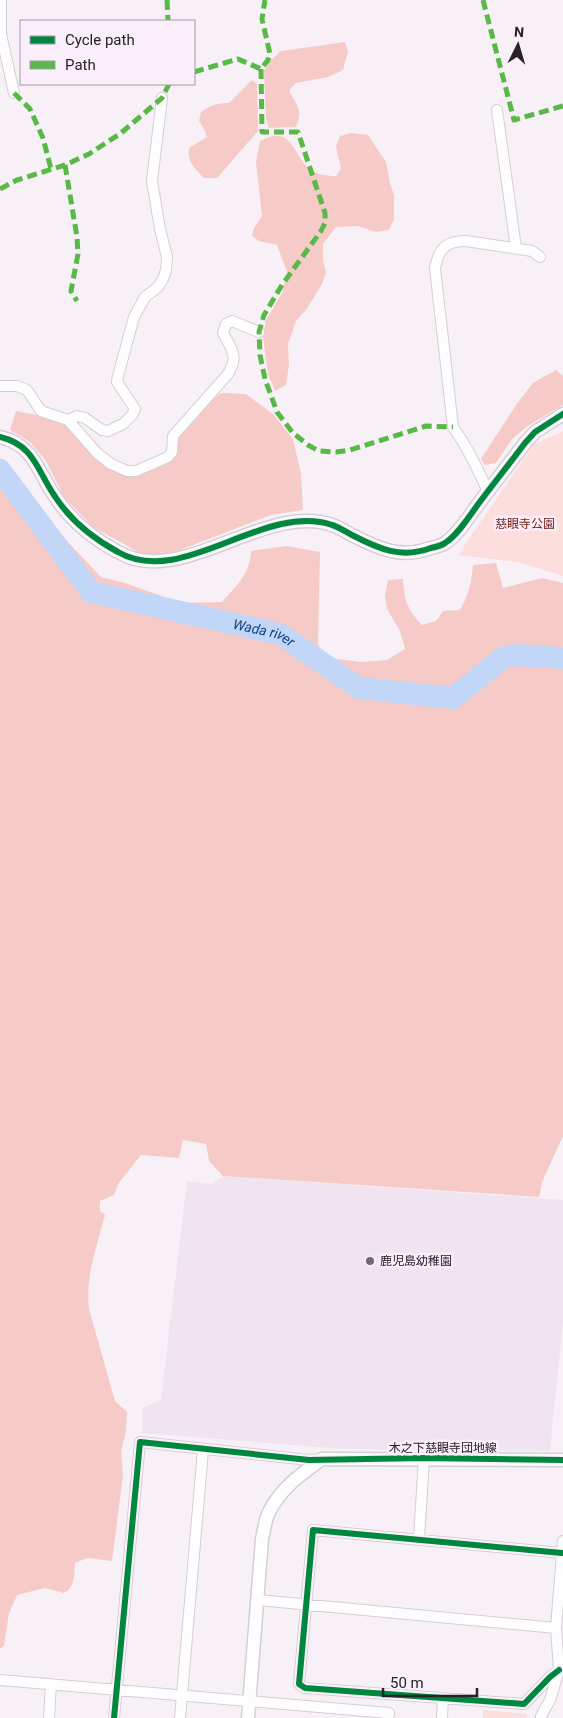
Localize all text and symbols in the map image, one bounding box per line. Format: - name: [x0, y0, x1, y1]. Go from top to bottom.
- legend: [20, 20, 195, 85]
- north arrow: [493, 20, 543, 70]
- text: N: [514, 24, 525, 40]
- text: Cycle path: [65, 31, 135, 49]
- text: Path: [65, 56, 96, 74]
- park label: 慈眼寺公園: [495, 517, 555, 531]
- water label: Wada river: [232, 616, 298, 650]
- place label: 鹿児島幼稚園: [380, 1254, 452, 1268]
- marker: 鹿児島幼稚園: [364, 1255, 376, 1267]
- street label: 木之下慈眼寺団地線: [389, 1441, 497, 1455]
- scale bar: [383, 1666, 477, 1698]
- text: 50 m: [390, 1674, 424, 1692]

